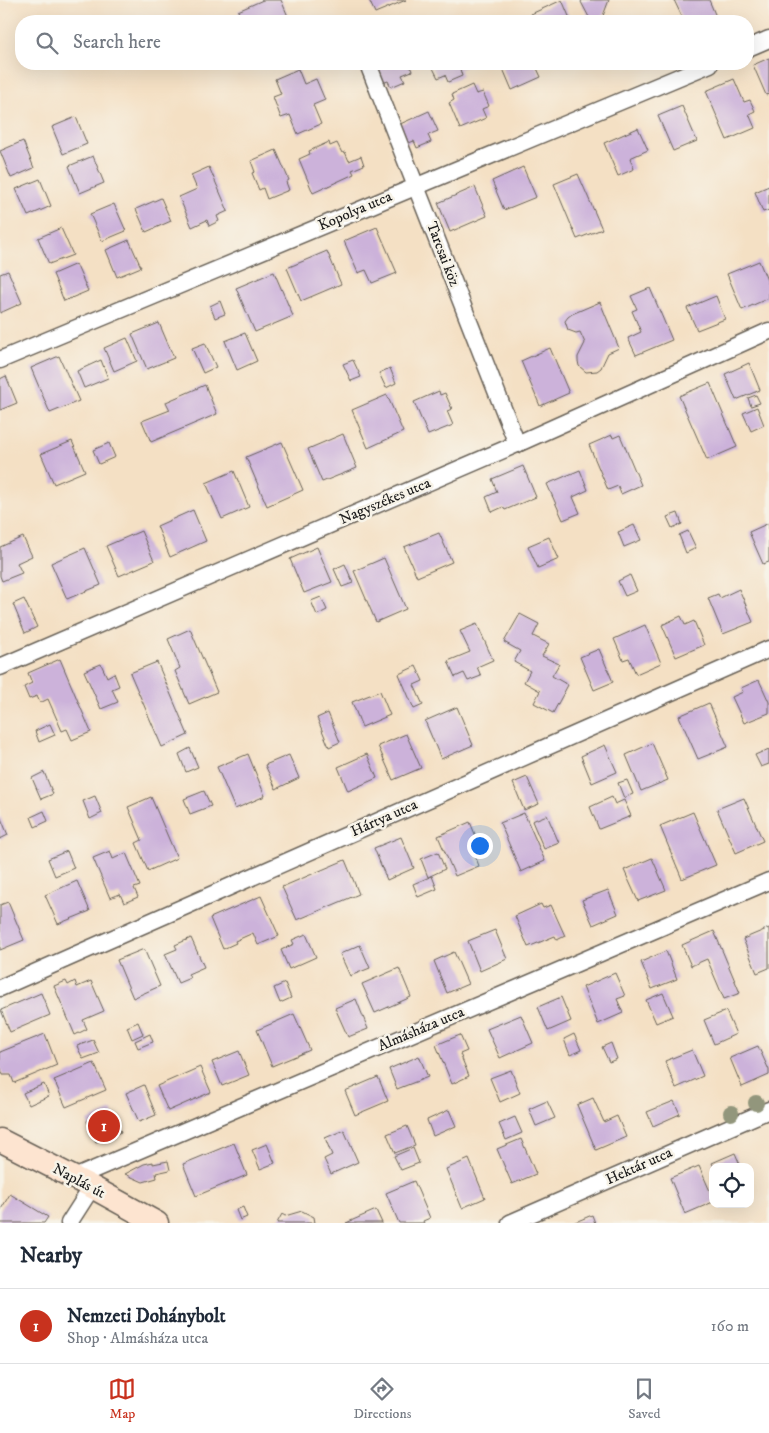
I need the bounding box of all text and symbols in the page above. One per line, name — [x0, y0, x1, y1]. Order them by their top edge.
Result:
search box — [15, 15, 754, 70]
icon: search — [33, 29, 61, 57]
text: Search here — [73, 31, 161, 54]
street label: Kopolya utca — [315, 187, 395, 235]
street label: Tarcsai köz — [422, 219, 464, 290]
street label: Nagyszékes utca — [337, 473, 434, 529]
street label: Hártya utca — [348, 795, 421, 841]
your location — [467, 833, 493, 859]
street label: Almásháza utca — [375, 1002, 468, 1056]
pin: 1 — [88, 1107, 120, 1145]
street label: Hektár utca — [603, 1143, 676, 1189]
street label: Naplás út — [49, 1159, 109, 1203]
map controls — [709, 1163, 754, 1208]
button: locate — [709, 1163, 754, 1208]
text: Nearby — [20, 1243, 82, 1269]
text: Nemzeti Dohánybolt — [67, 1305, 226, 1328]
text: 1 — [33, 1316, 39, 1336]
text: 160 m — [711, 1316, 749, 1336]
text: Shop · Almásháza utca — [67, 1328, 208, 1348]
tab: Map — [108, 1375, 136, 1423]
tab: Directions — [353, 1375, 411, 1423]
tab: Saved — [628, 1375, 661, 1423]

